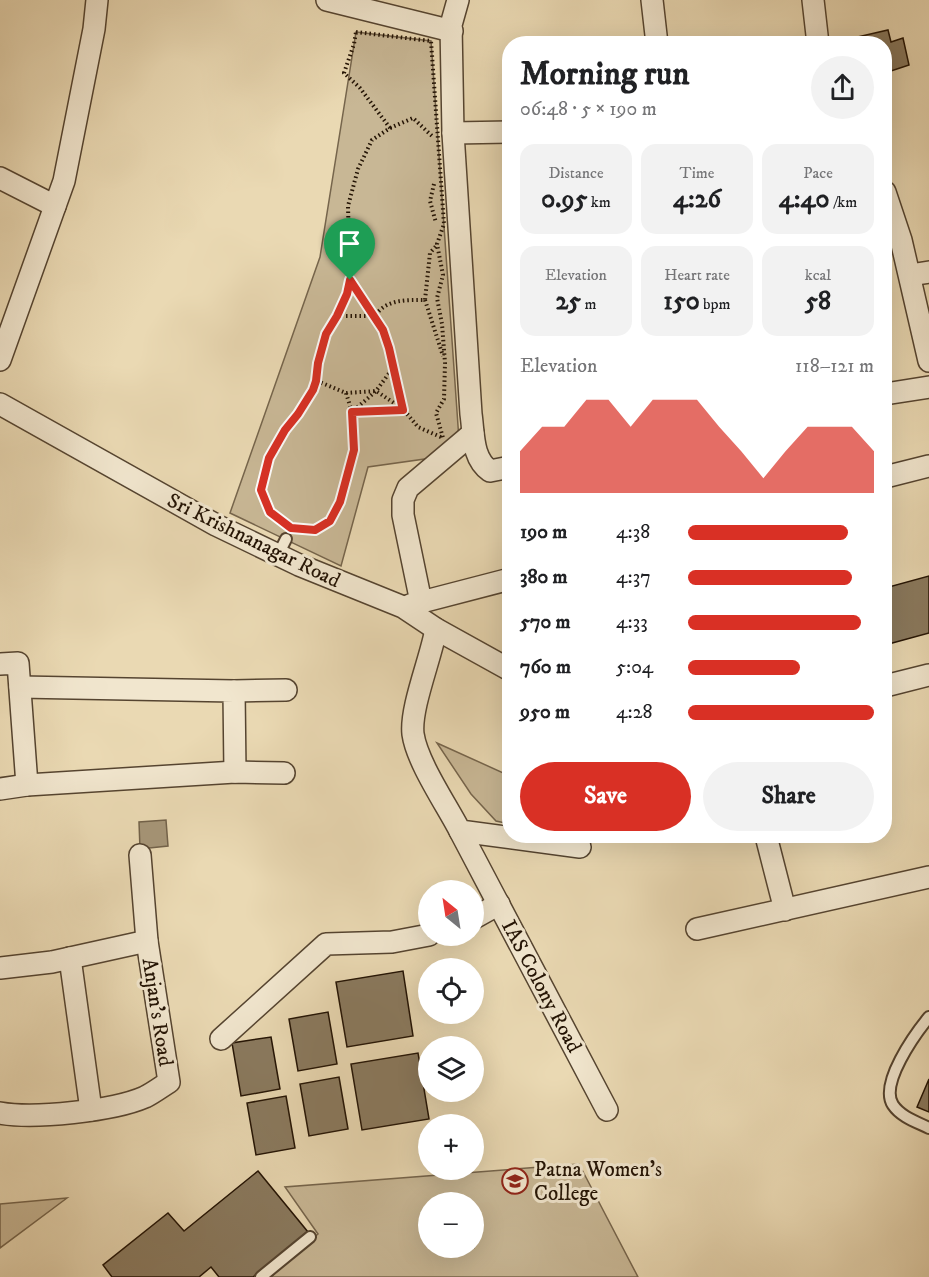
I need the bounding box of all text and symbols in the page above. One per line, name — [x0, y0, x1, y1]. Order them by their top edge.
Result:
text: Morning run — [520, 54, 689, 95]
button: share — [811, 56, 874, 119]
text: 06:48 · 5 × 190 m — [520, 97, 657, 122]
text: Distance — [548, 163, 604, 183]
text: Time — [680, 163, 714, 183]
text: Pace — [803, 163, 833, 183]
text: 0.95 — [541, 183, 587, 216]
text: 4:26 — [673, 183, 721, 216]
text: 4:40 — [779, 183, 829, 216]
text: km — [587, 192, 611, 212]
text: /km — [829, 192, 857, 212]
pin — [324, 218, 375, 280]
icon: arrive — [333, 227, 366, 260]
text: Elevation — [545, 265, 607, 285]
text: Heart rate — [664, 265, 730, 285]
text: kcal — [805, 265, 831, 285]
text: 25 — [556, 285, 581, 318]
text: 150 — [663, 285, 700, 318]
text: 58 — [805, 285, 831, 318]
text: m — [581, 294, 597, 314]
text: bpm — [700, 294, 731, 314]
text: Elevation — [520, 354, 597, 379]
text: 118–121 m — [795, 354, 874, 379]
street label: Sri Krishnanagar Road — [163, 488, 345, 594]
text: 190 m — [520, 520, 567, 545]
text: 4:38 — [616, 520, 650, 545]
text: 380 m — [520, 565, 568, 590]
text: 4:37 — [616, 565, 651, 590]
text: 570 m — [520, 610, 571, 635]
text: 4:33 — [616, 610, 648, 635]
text: 760 m — [520, 655, 571, 680]
text: 5:04 — [616, 655, 653, 680]
text: 950 m — [520, 700, 570, 725]
text: 4:28 — [616, 700, 653, 725]
button: Save — [520, 762, 691, 831]
button: Share — [703, 762, 874, 831]
north arrow — [418, 880, 484, 946]
map controls — [418, 880, 484, 1258]
street label: IAS Colony Road — [495, 916, 587, 1058]
street label: Anjan's Road — [136, 956, 178, 1069]
button: locate — [418, 958, 484, 1024]
button: layers — [418, 1036, 484, 1102]
button: + — [418, 1114, 484, 1180]
place label: Patna Women's College — [534, 1157, 662, 1207]
school or university icon: Patna Women's College — [500, 1166, 530, 1196]
button: − — [418, 1192, 484, 1258]

